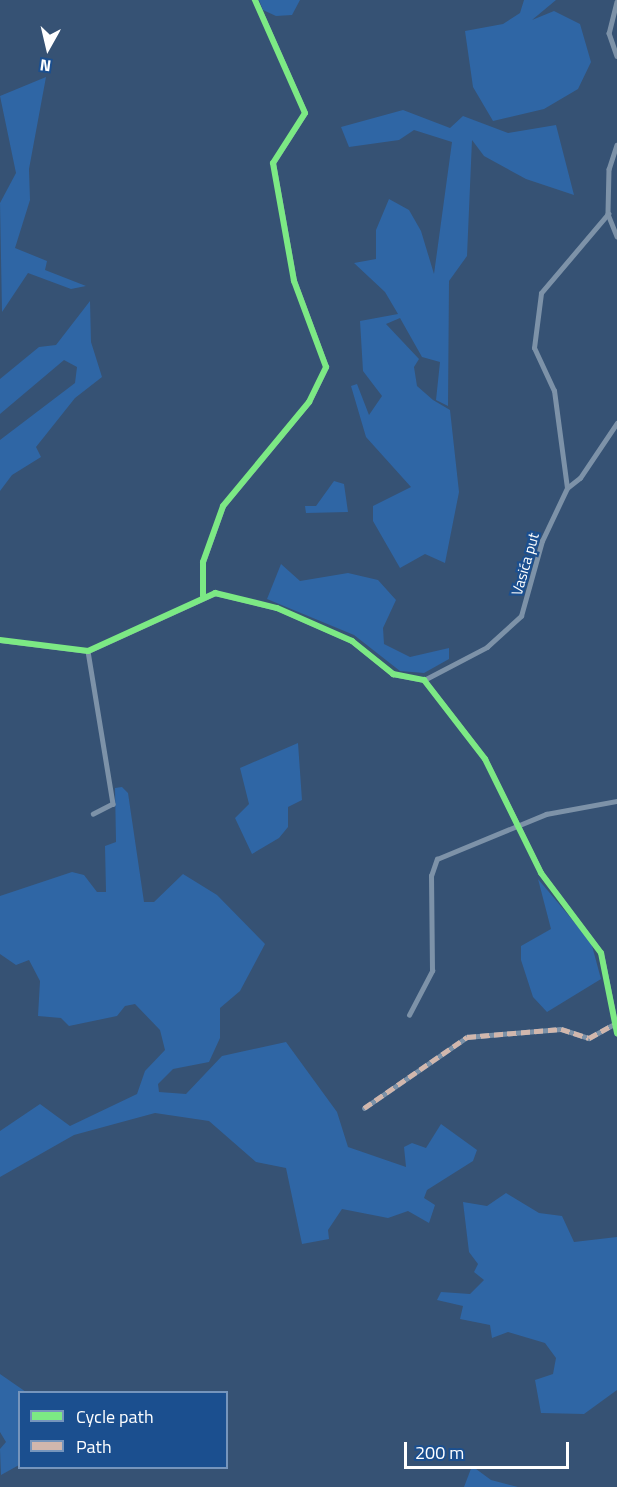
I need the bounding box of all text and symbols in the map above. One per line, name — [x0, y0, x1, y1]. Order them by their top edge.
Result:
north arrow — [18, 18, 78, 78]
text: N — [38, 53, 53, 78]
street label: Vasića put — [507, 530, 543, 598]
legend — [18, 1391, 228, 1469]
text: Cycle path — [76, 1403, 154, 1430]
scale bar — [407, 1430, 572, 1468]
text: Path — [76, 1433, 112, 1460]
text: 200 m — [415, 1439, 464, 1466]

